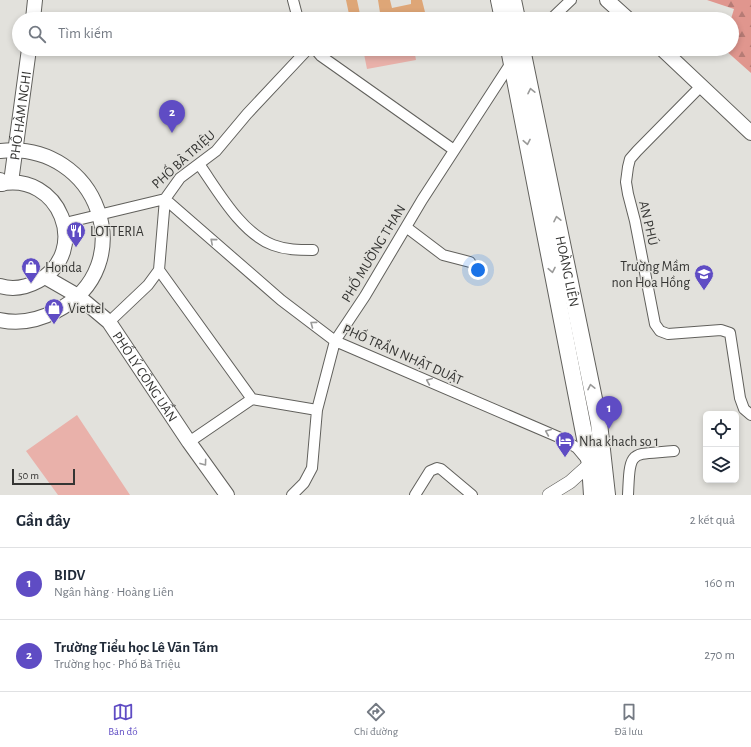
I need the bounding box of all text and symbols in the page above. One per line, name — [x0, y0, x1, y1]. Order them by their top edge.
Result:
search box — [12, 12, 739, 56]
icon: search — [26, 23, 48, 45]
text: Tìm kiếm — [58, 26, 113, 41]
street label: PHỐ HÀM NGHI — [6, 70, 34, 161]
one-way arrow — [527, 88, 536, 95]
pin: 2 — [159, 100, 185, 133]
street label: PHỐ BÀ TRIỆU — [147, 125, 218, 192]
one-way arrow — [522, 139, 531, 145]
street label: AN PHÚ — [636, 199, 663, 247]
street label: PHỐ MƯỜNG THAN — [336, 200, 408, 305]
one-way arrow — [553, 216, 562, 222]
restaurant icon: LOTTERIA — [65, 220, 87, 248]
place label: LOTTERIA — [90, 225, 144, 239]
street label: HOÀNG LIÊN — [553, 235, 581, 308]
one-way arrow — [210, 239, 217, 246]
shop icon: Honda — [20, 256, 42, 284]
place label: Trường Mầm non Hoa Hồng — [611, 259, 690, 290]
your location — [468, 260, 488, 280]
place label: Honda — [45, 261, 83, 275]
school or university icon: Trường Mầm non Hoa Hồng — [693, 263, 715, 291]
one-way arrow — [547, 267, 555, 273]
shop icon: Viettel — [43, 297, 65, 325]
place label: Viettel — [68, 302, 104, 316]
street label: PHỐ TRẦN NHẬT DUẬT — [340, 318, 466, 388]
one-way arrow — [310, 322, 317, 329]
street label: PHỐ LÝ CÔNG UẨN — [110, 329, 179, 425]
one-way arrow — [425, 378, 433, 386]
one-way arrow — [588, 384, 596, 390]
pin: 1 — [596, 396, 622, 429]
map controls — [703, 411, 739, 483]
button: locate — [703, 411, 739, 447]
one-way arrow — [545, 429, 552, 437]
hotel icon: Nha khach so 1 — [554, 430, 576, 458]
place label: Nha khach so 1 — [579, 435, 659, 449]
button: layers — [703, 447, 739, 483]
one-way arrow — [199, 459, 206, 466]
scale bar — [12, 467, 75, 486]
text: 50 m — [18, 470, 39, 481]
text: Gần đây — [16, 512, 70, 529]
text: 2 kết quả — [690, 514, 735, 527]
text: BIDV — [54, 568, 85, 583]
text: 1 — [27, 577, 31, 590]
text: 160 m — [705, 577, 735, 590]
text: Ngân hàng · Hoàng Liên — [54, 586, 174, 599]
text: Trường Tiểu học Lê Văn Tám — [54, 640, 218, 655]
text: 2 — [26, 649, 32, 662]
text: 270 m — [704, 649, 735, 662]
text: Trường học · Phố Bà Triệu — [54, 658, 180, 671]
tab: Bản đồ — [108, 701, 138, 738]
tab: Chỉ đường — [354, 701, 398, 738]
tab: Đã lưu — [614, 701, 643, 738]

